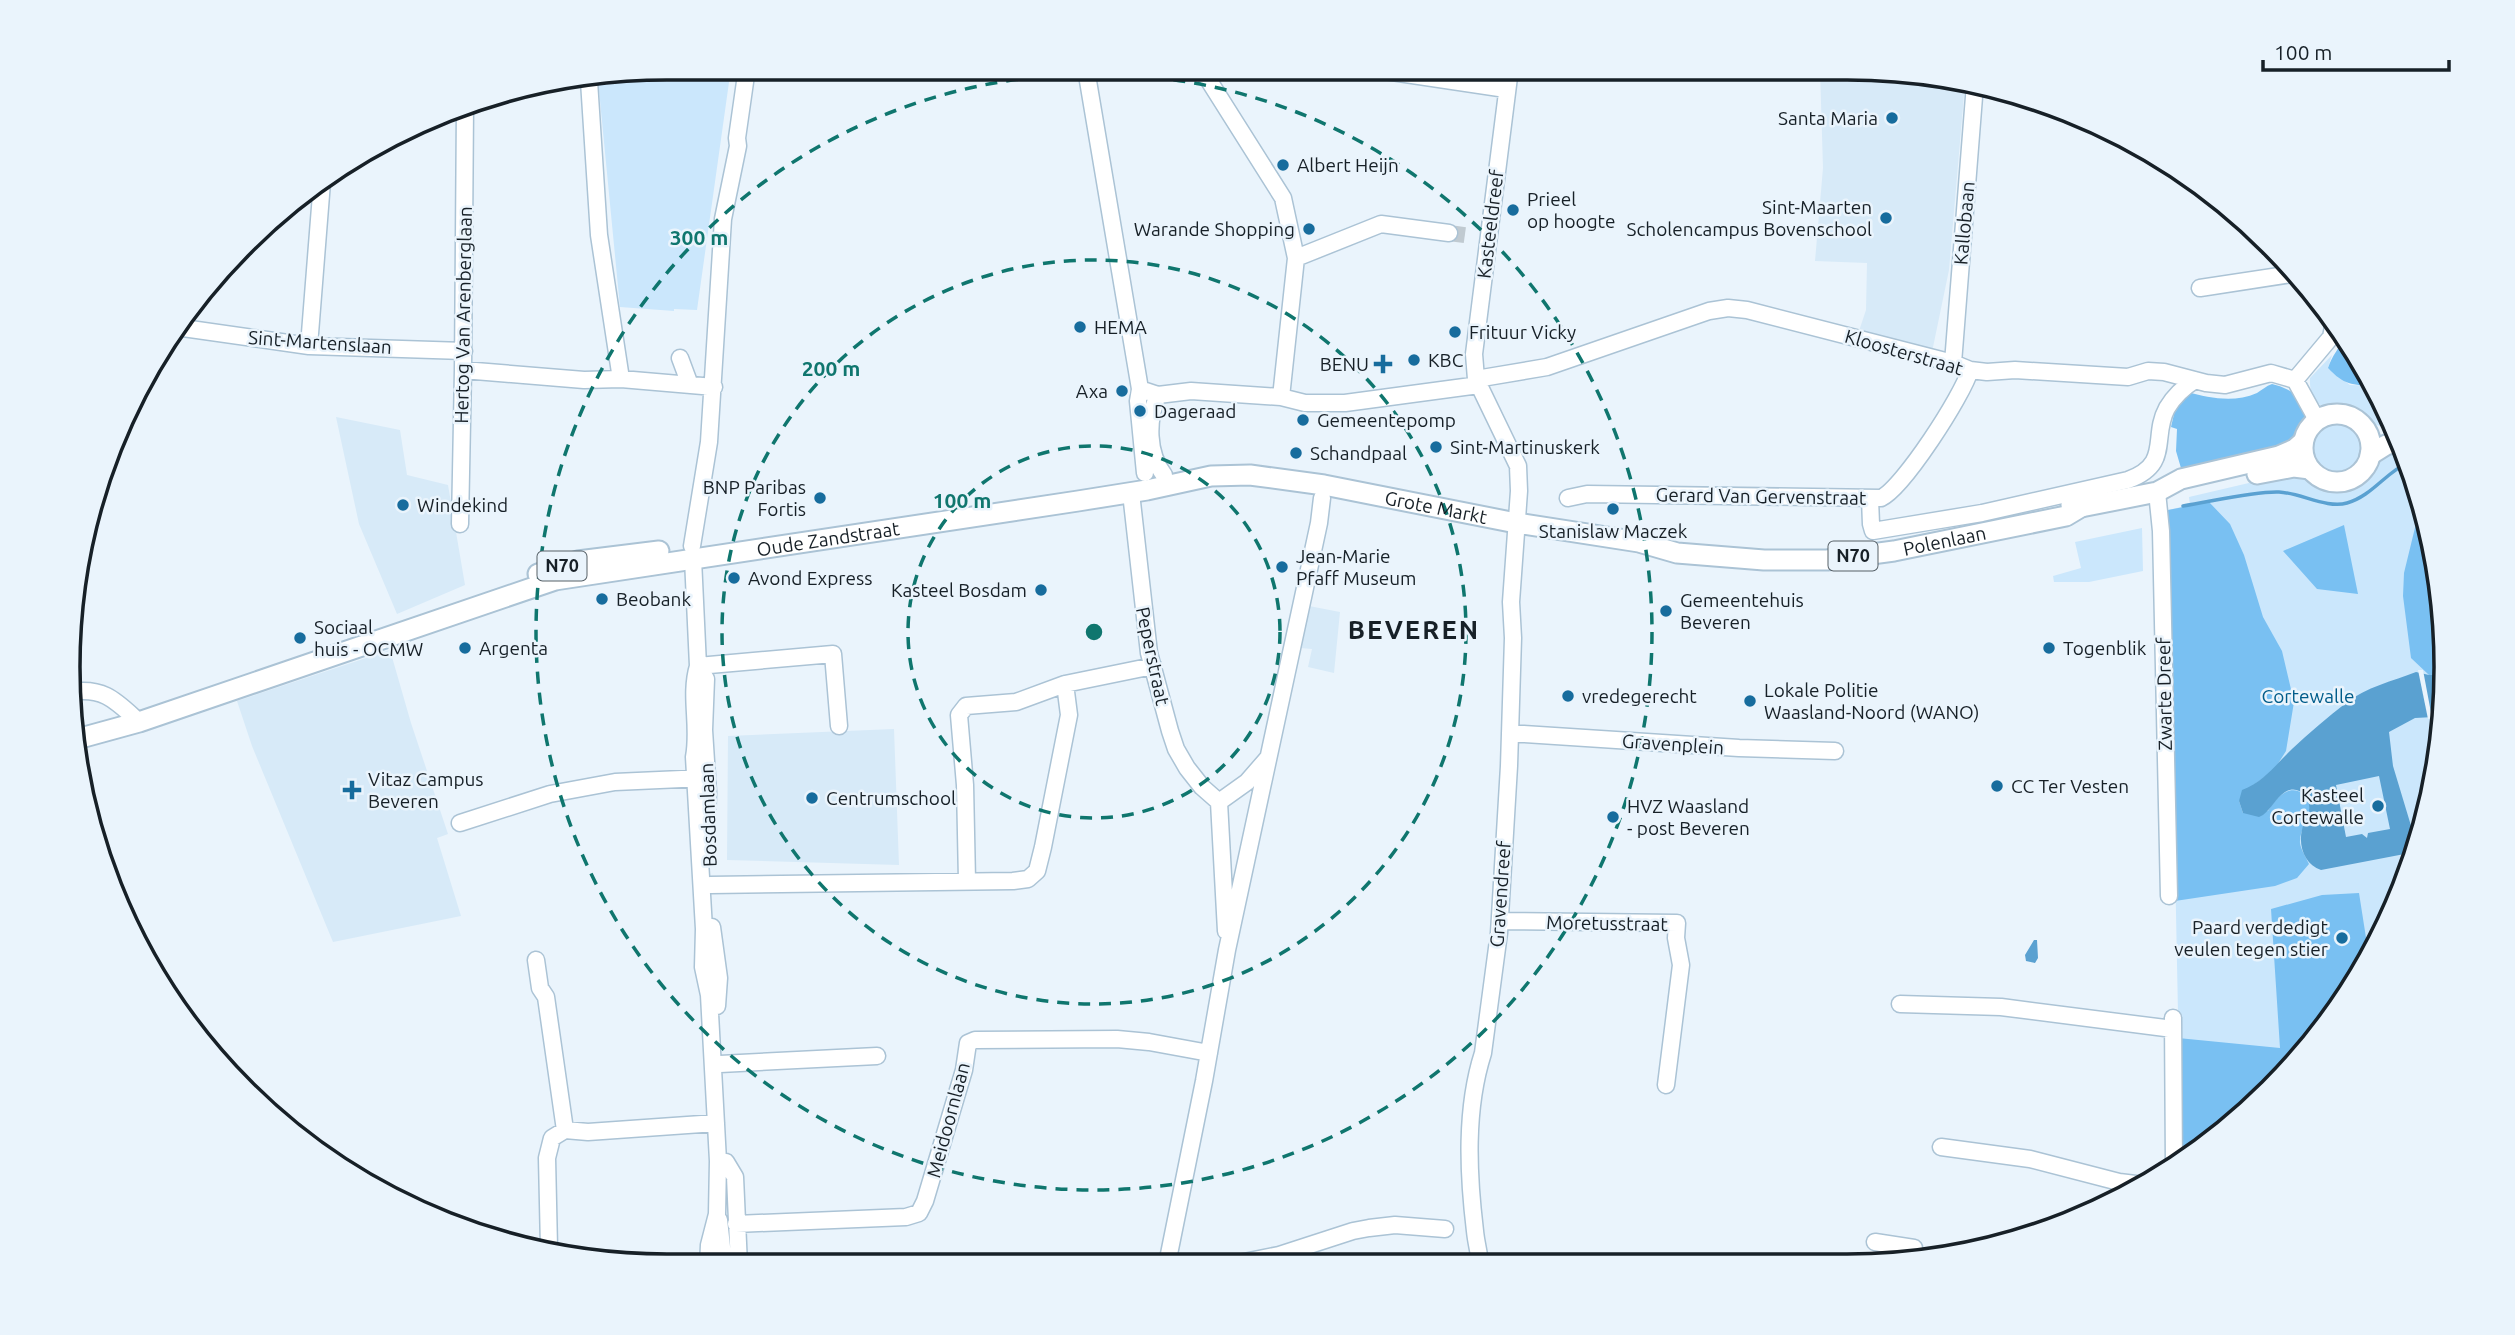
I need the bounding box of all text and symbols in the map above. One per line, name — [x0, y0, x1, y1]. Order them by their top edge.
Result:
scale bar — [2263, 28, 2448, 72]
text: 100 m — [2274, 40, 2332, 64]
place label: Santa Maria — [1778, 107, 1878, 129]
marker: Santa Maria — [1884, 110, 1900, 126]
place label: Albert Heijn — [1297, 154, 1399, 176]
marker: Albert Heijn — [1275, 157, 1291, 173]
street label: Kasteeldreef — [1472, 168, 1508, 280]
street label: Kallobaan — [1949, 180, 1979, 266]
place label: Prieel op hoogte — [1527, 188, 1616, 232]
place label: Sint-Maarten Scholencampus Bovenschool — [1627, 196, 1872, 240]
marker: Prieel op hoogte — [1505, 202, 1521, 218]
street label: Hertog Van Arenberglaan — [450, 206, 476, 424]
marker: Sint-Maarten Scholencampus Bovenschool — [1878, 210, 1894, 226]
place label: Warande Shopping — [1134, 218, 1295, 240]
marker: Warande Shopping — [1301, 221, 1317, 237]
text: 300 m — [670, 225, 728, 249]
place label: HEMA — [1094, 316, 1147, 338]
marker: HEMA — [1072, 319, 1088, 335]
place label: Frituur Vicky — [1469, 321, 1576, 343]
marker: Frituur Vicky — [1447, 324, 1463, 340]
street label: Kloosterstraat — [1842, 325, 1966, 380]
street label: Sint-Martenslaan — [248, 326, 392, 358]
place label: KBC — [1428, 349, 1464, 371]
marker: KBC — [1406, 352, 1422, 368]
place label: BENU — [1320, 353, 1369, 375]
text: 200 m — [802, 356, 860, 380]
marker: BENU — [1375, 356, 1391, 372]
place label: Axa — [1076, 380, 1108, 402]
marker: Axa — [1114, 383, 1130, 399]
place label: Dageraad — [1154, 400, 1236, 422]
marker: Dageraad — [1132, 403, 1148, 419]
place label: Gemeentepomp — [1317, 409, 1456, 431]
marker: Gemeentepomp — [1295, 412, 1311, 428]
place label: Sint-Martinuskerk — [1450, 436, 1600, 458]
marker: Sint-Martinuskerk — [1428, 439, 1444, 455]
place label: Schandpaal — [1310, 442, 1407, 464]
marker: Schandpaal — [1288, 445, 1304, 461]
place label: BNP Paribas Fortis — [703, 476, 806, 520]
street label: Gerard Van Gervenstraat — [1656, 483, 1867, 509]
street label: Grote Markt — [1383, 486, 1490, 528]
text: 100 m — [933, 488, 991, 512]
marker: BNP Paribas Fortis — [812, 490, 828, 506]
place label: Windekind — [417, 494, 508, 516]
marker: Windekind — [395, 497, 411, 513]
marker: Stanislaw Maczek — [1605, 501, 1621, 517]
street label: Oude Zandstraat — [755, 517, 901, 560]
place label: Stanislaw Maczek — [1539, 520, 1688, 542]
street label: Polenlaan — [1901, 522, 1988, 560]
road number: N70 — [1828, 542, 1878, 570]
place label: Jean-Marie Pfaff Museum — [1296, 545, 1417, 589]
road number: N70 — [538, 552, 586, 580]
marker: Jean-Marie Pfaff Museum — [1274, 559, 1290, 575]
place label: Avond Express — [748, 567, 873, 589]
marker: Avond Express — [726, 570, 742, 586]
place label: Kasteel Bosdam — [891, 579, 1027, 601]
marker: Kasteel Bosdam — [1033, 582, 1049, 598]
place label: Beobank — [616, 588, 691, 610]
place label: Gemeentehuis Beveren — [1680, 589, 1804, 633]
marker: Beobank — [594, 591, 610, 607]
marker: Gemeentehuis Beveren — [1658, 603, 1674, 619]
street label: Peperstraat — [1132, 605, 1174, 708]
district label: BEVEREN — [1348, 615, 1480, 644]
place label: Sociaal huis - OCMW — [314, 616, 423, 660]
centre of rings — [1082, 620, 1106, 644]
marker: Sociaal huis - OCMW — [292, 630, 308, 646]
street label: Zwarte Dreef — [2152, 636, 2176, 751]
place label: Argenta — [479, 637, 548, 659]
place label: Togenblik — [2063, 637, 2147, 659]
marker: Argenta — [457, 640, 473, 656]
marker: Togenblik — [2041, 640, 2057, 656]
place label: Lokale Politie Waasland-Noord (WANO) — [1764, 679, 1979, 723]
place label: vredegerecht — [1582, 685, 1697, 707]
park label: Cortewalle — [2262, 685, 2354, 707]
marker: vredegerecht — [1560, 688, 1576, 704]
marker: Lokale Politie Waasland-Noord (WANO) — [1742, 693, 1758, 709]
street label: Gravenplein — [1621, 729, 1725, 759]
street label: Bosdamlaan — [695, 763, 721, 867]
place label: Vitaz Campus Beveren — [368, 768, 484, 812]
place label: CC Ter Vesten — [2011, 775, 2129, 797]
marker: CC Ter Vesten — [1989, 778, 2005, 794]
marker: Vitaz Campus Beveren — [342, 780, 362, 800]
place label: Kasteel Cortewalle — [2271, 784, 2364, 828]
place label: Centrumschool — [826, 787, 956, 809]
marker: Centrumschool — [804, 790, 820, 806]
place label: HVZ Waasland - post Beveren — [1627, 795, 1750, 839]
marker: Kasteel Cortewalle — [2370, 798, 2386, 814]
marker: HVZ Waasland - post Beveren — [1605, 809, 1621, 825]
street label: Gravendreef — [1485, 839, 1515, 948]
street label: Moretusstraat — [1546, 911, 1669, 935]
place label: Paard verdedigt veulen tegen stier — [2174, 916, 2329, 960]
marker: Paard verdedigt veulen tegen stier — [2334, 930, 2350, 946]
street label: Meidoornlaan — [922, 1060, 974, 1180]

